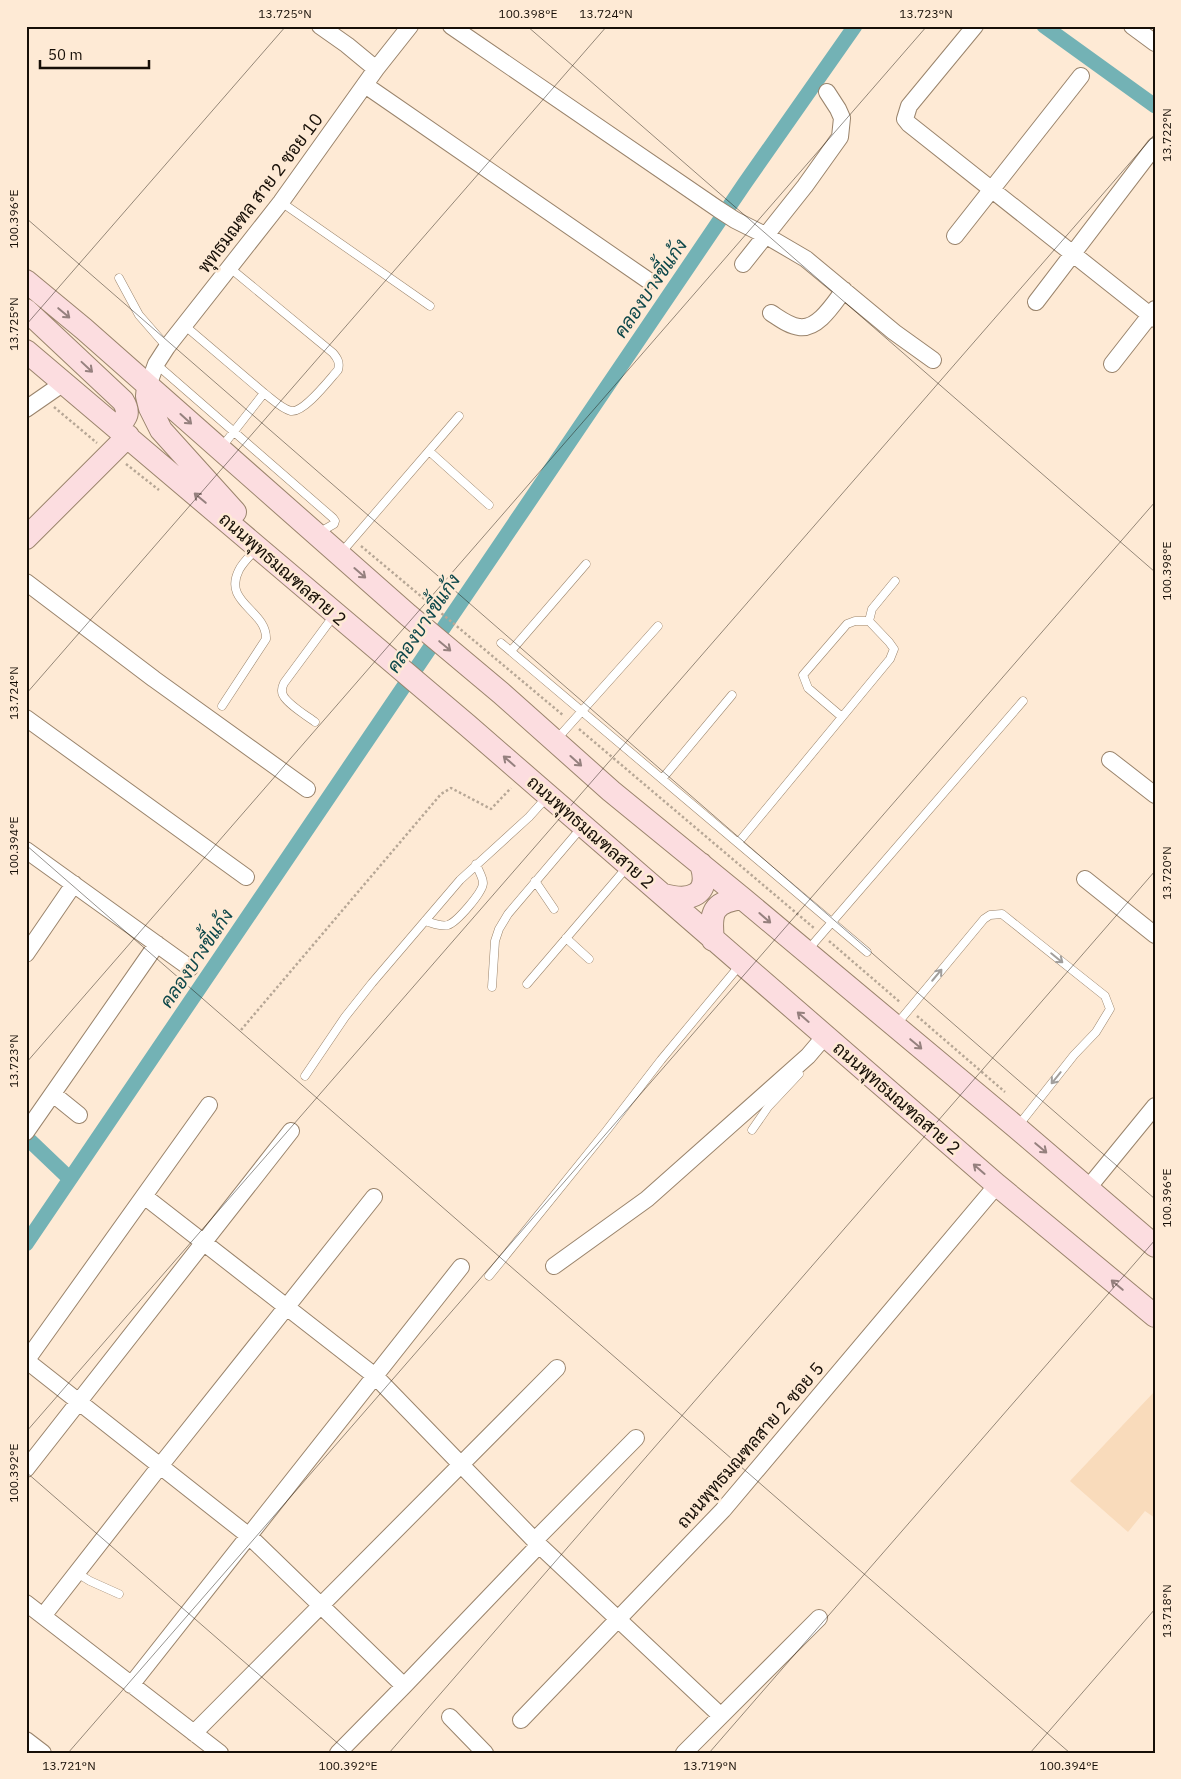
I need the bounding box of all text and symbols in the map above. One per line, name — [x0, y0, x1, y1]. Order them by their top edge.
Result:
text: 13.725°N — [258, 6, 312, 21]
text: 100.398°E — [498, 6, 558, 21]
text: 13.724°N — [579, 6, 633, 21]
text: 13.723°N — [899, 6, 953, 21]
scale bar — [40, 38, 149, 70]
text: 50 m — [48, 45, 83, 64]
street label: พุทธมณฑล สาย 2 ซอย 10 — [192, 108, 329, 278]
text: 13.722°N — [1159, 108, 1174, 162]
text: 100.396°E — [6, 189, 21, 249]
water label: คลองบางขี้แก้ง — [603, 230, 692, 342]
text: 13.725°N — [6, 297, 21, 351]
one-way arrow — [57, 307, 70, 318]
one-way arrow — [81, 361, 94, 373]
one-way arrow — [180, 414, 193, 425]
one-way arrow — [194, 492, 207, 504]
street label: ถนนพุทธมณฑลสาย 2 — [214, 507, 352, 631]
text: 100.398°E — [1159, 541, 1174, 601]
water label: คลองบางขี้แก้ง — [376, 565, 465, 677]
one-way arrow — [354, 568, 367, 579]
one-way arrow — [438, 640, 451, 651]
text: 13.724°N — [6, 666, 21, 720]
one-way arrow — [570, 755, 583, 766]
one-way arrow — [503, 756, 516, 767]
street label: ถนนพุทธมณฑลสาย 2 — [522, 770, 660, 894]
text: 100.394°E — [6, 816, 21, 876]
text: 13.720°N — [1159, 846, 1174, 900]
water label: คลองบางขี้แก้ง — [149, 900, 238, 1012]
one-way arrow — [758, 912, 771, 923]
one-way arrow — [1050, 952, 1063, 963]
one-way arrow — [931, 969, 943, 982]
one-way arrow — [797, 1012, 810, 1023]
text: 13.723°N — [6, 1034, 21, 1088]
street label: ถนนพุทธมณฑลสาย 2 — [828, 1036, 966, 1160]
one-way arrow — [910, 1039, 923, 1050]
one-way arrow — [1051, 1071, 1062, 1084]
one-way arrow — [1035, 1143, 1048, 1154]
one-way arrow — [973, 1163, 986, 1175]
text: 100.396°E — [1159, 1168, 1174, 1228]
one-way arrow — [1111, 1279, 1124, 1290]
street label: ถนนพุทธมณฑลสาย 2 ซอย 5 — [671, 1357, 829, 1534]
text: 100.392°E — [6, 1443, 21, 1503]
text: 13.718°N — [1159, 1584, 1174, 1638]
text: 13.721°N — [42, 1758, 96, 1773]
text: 100.392°E — [318, 1758, 378, 1773]
text: 13.719°N — [683, 1758, 737, 1773]
text: 100.394°E — [1039, 1758, 1099, 1773]

